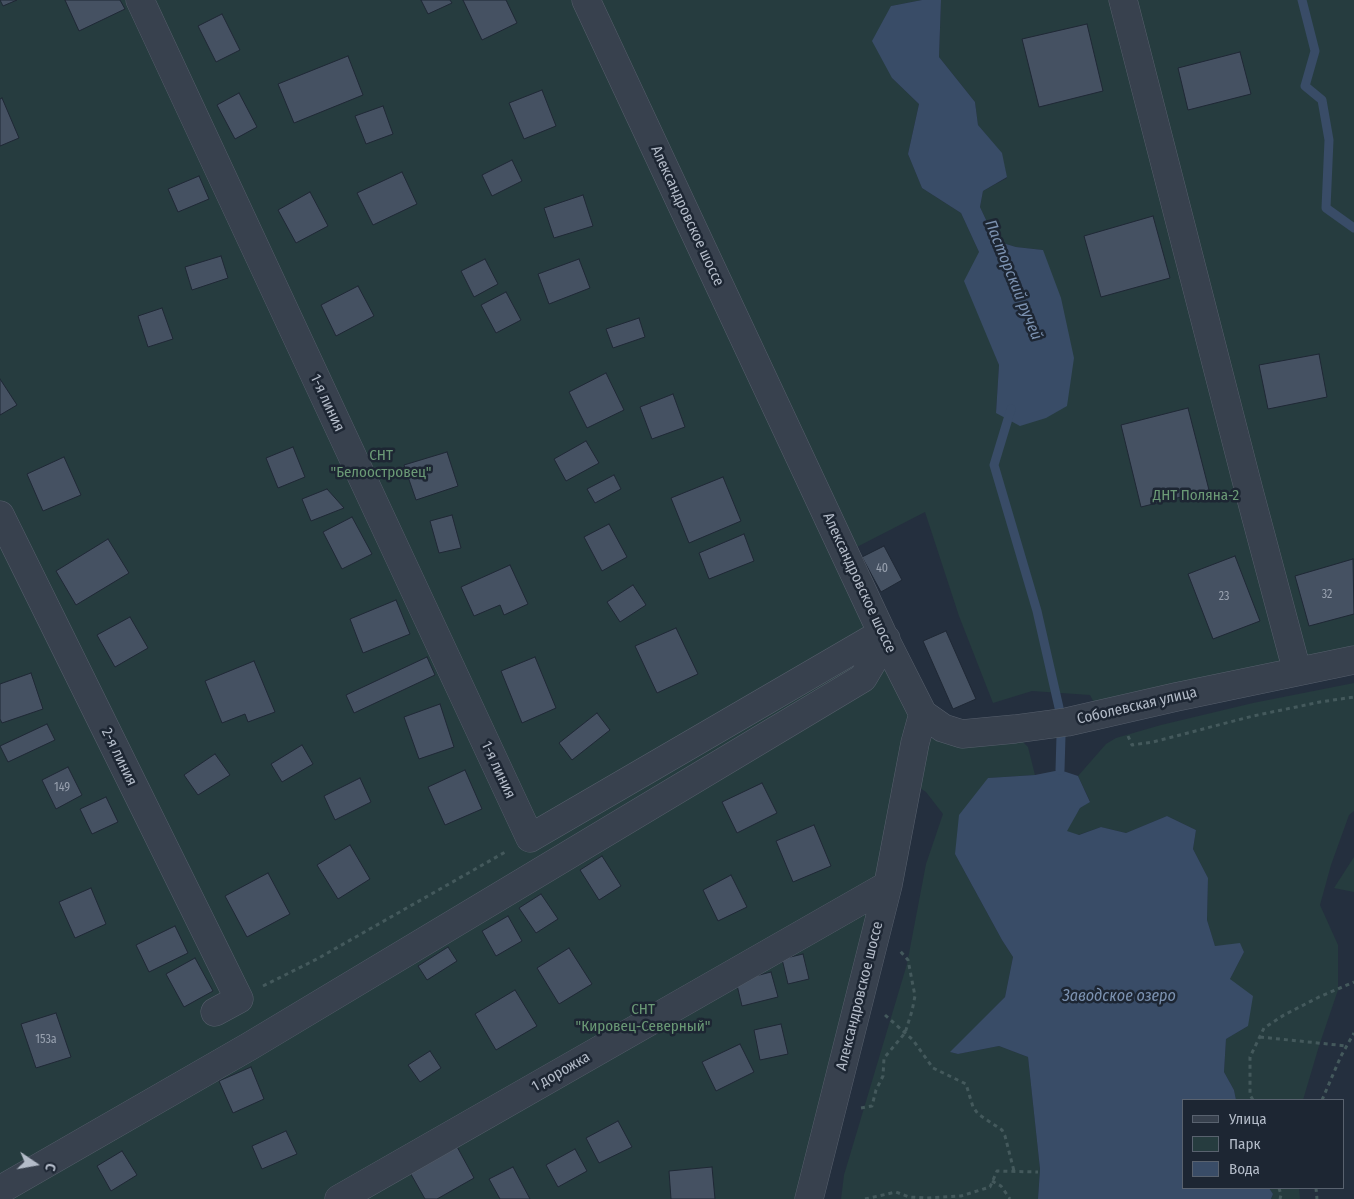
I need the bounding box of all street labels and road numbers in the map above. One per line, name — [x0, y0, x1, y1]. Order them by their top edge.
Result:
street label: Александровское шоссе — [647, 143, 727, 289]
street label: 1-я линия — [306, 371, 348, 435]
street label: Александровское шоссе — [819, 510, 899, 656]
street label: Соболевская улица — [1075, 683, 1199, 729]
street label: 2-я линия — [97, 725, 141, 789]
street label: 1-я линия — [477, 738, 519, 802]
street label: Александровское шоссе — [833, 920, 887, 1072]
street label: 1 дорожка — [529, 1048, 593, 1096]

